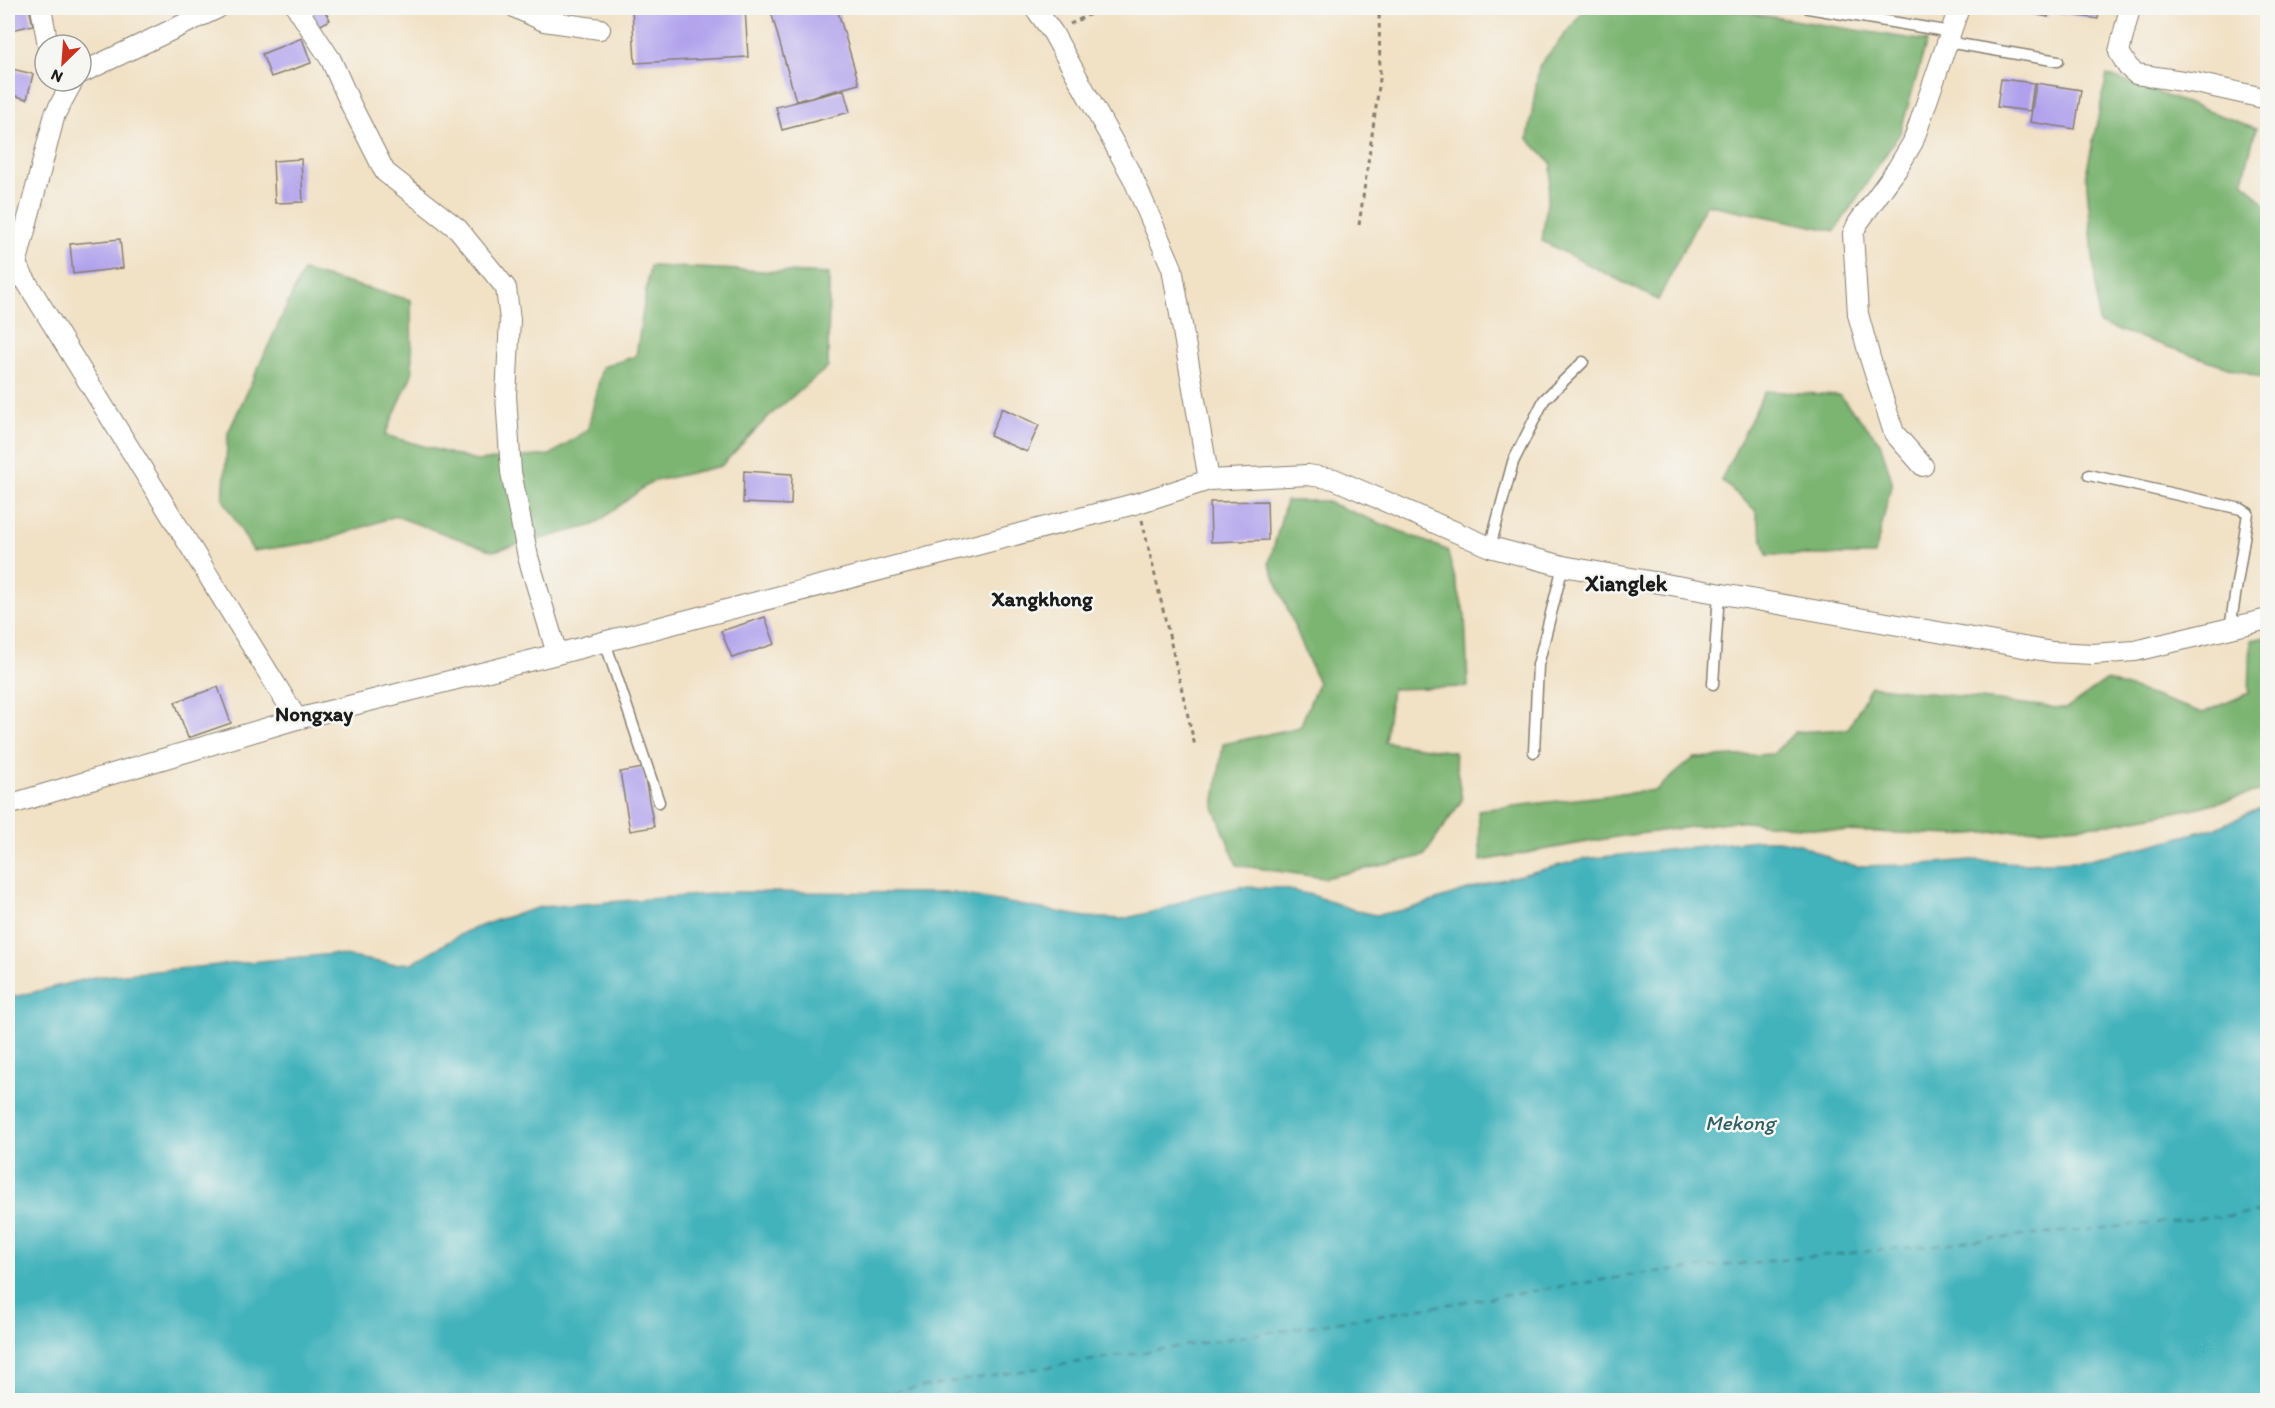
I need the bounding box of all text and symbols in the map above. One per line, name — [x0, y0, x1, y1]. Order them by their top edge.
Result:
north arrow — [33, 33, 93, 93]
text: N — [48, 65, 66, 87]
district label: Xianglek — [1585, 570, 1668, 597]
district label: Xangkhong — [991, 586, 1094, 612]
district label: Nongxay — [275, 701, 353, 727]
water label: Mekong — [1705, 1110, 1777, 1135]

